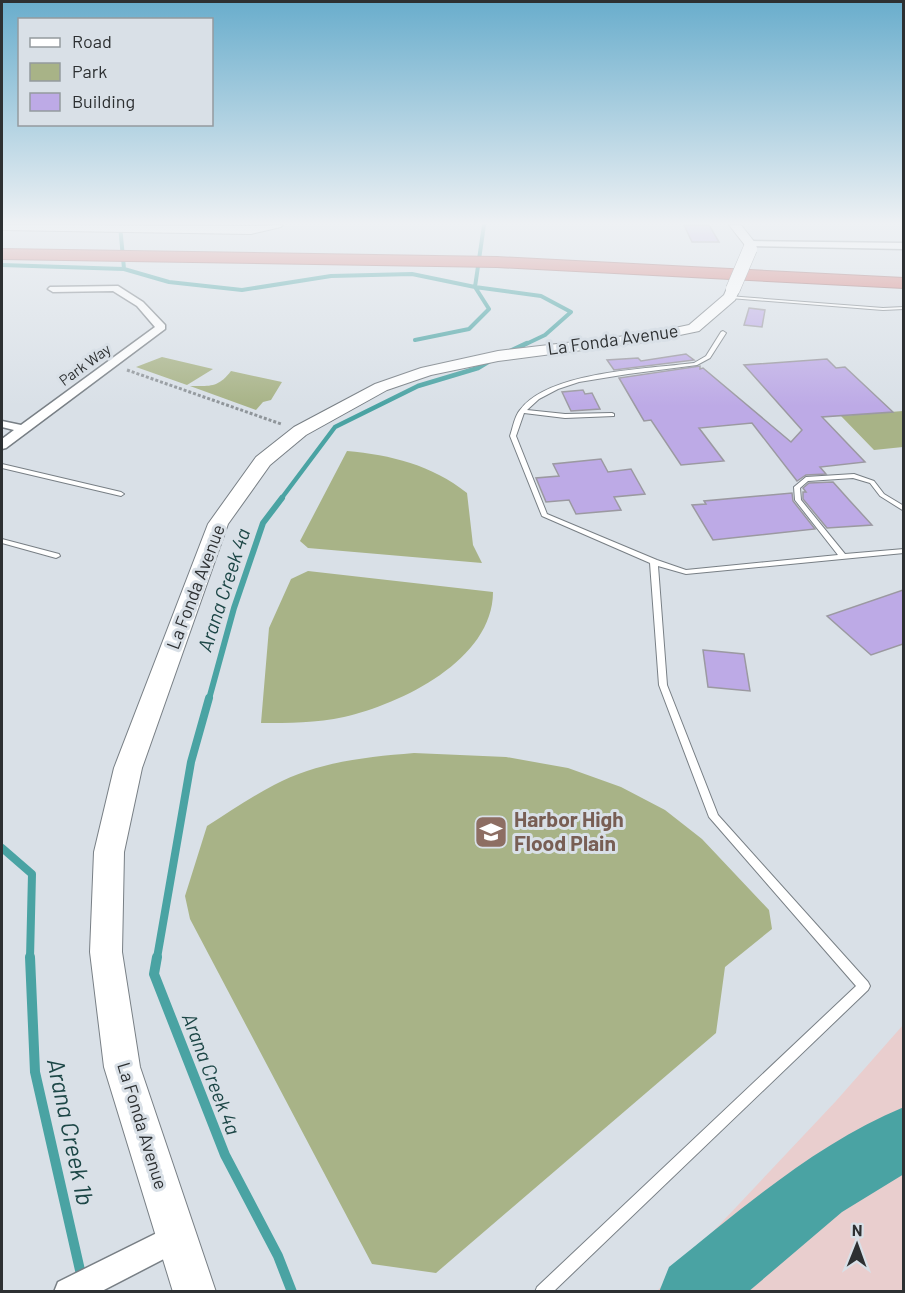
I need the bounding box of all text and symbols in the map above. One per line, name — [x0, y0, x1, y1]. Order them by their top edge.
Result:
legend — [18, 18, 213, 126]
text: Road — [72, 30, 112, 52]
text: Park — [72, 60, 107, 82]
text: Building — [72, 90, 135, 112]
street label: La Fonda Avenue — [546, 319, 680, 359]
street label: Park Way — [55, 339, 114, 389]
street label: La Fonda Avenue — [161, 521, 229, 652]
water label: Arana Creek 4a — [192, 525, 254, 654]
place label: Harbor High Flood Plain — [514, 806, 624, 855]
school or university icon: Harbor High Flood Plain — [473, 814, 509, 850]
water label: Arana Creek 4a — [178, 1009, 246, 1138]
water label: Arana Creek 1b — [42, 1056, 101, 1208]
street label: La Fonda Avenue — [113, 1059, 173, 1192]
north arrow — [827, 1215, 887, 1275]
text: N — [852, 1220, 863, 1239]

